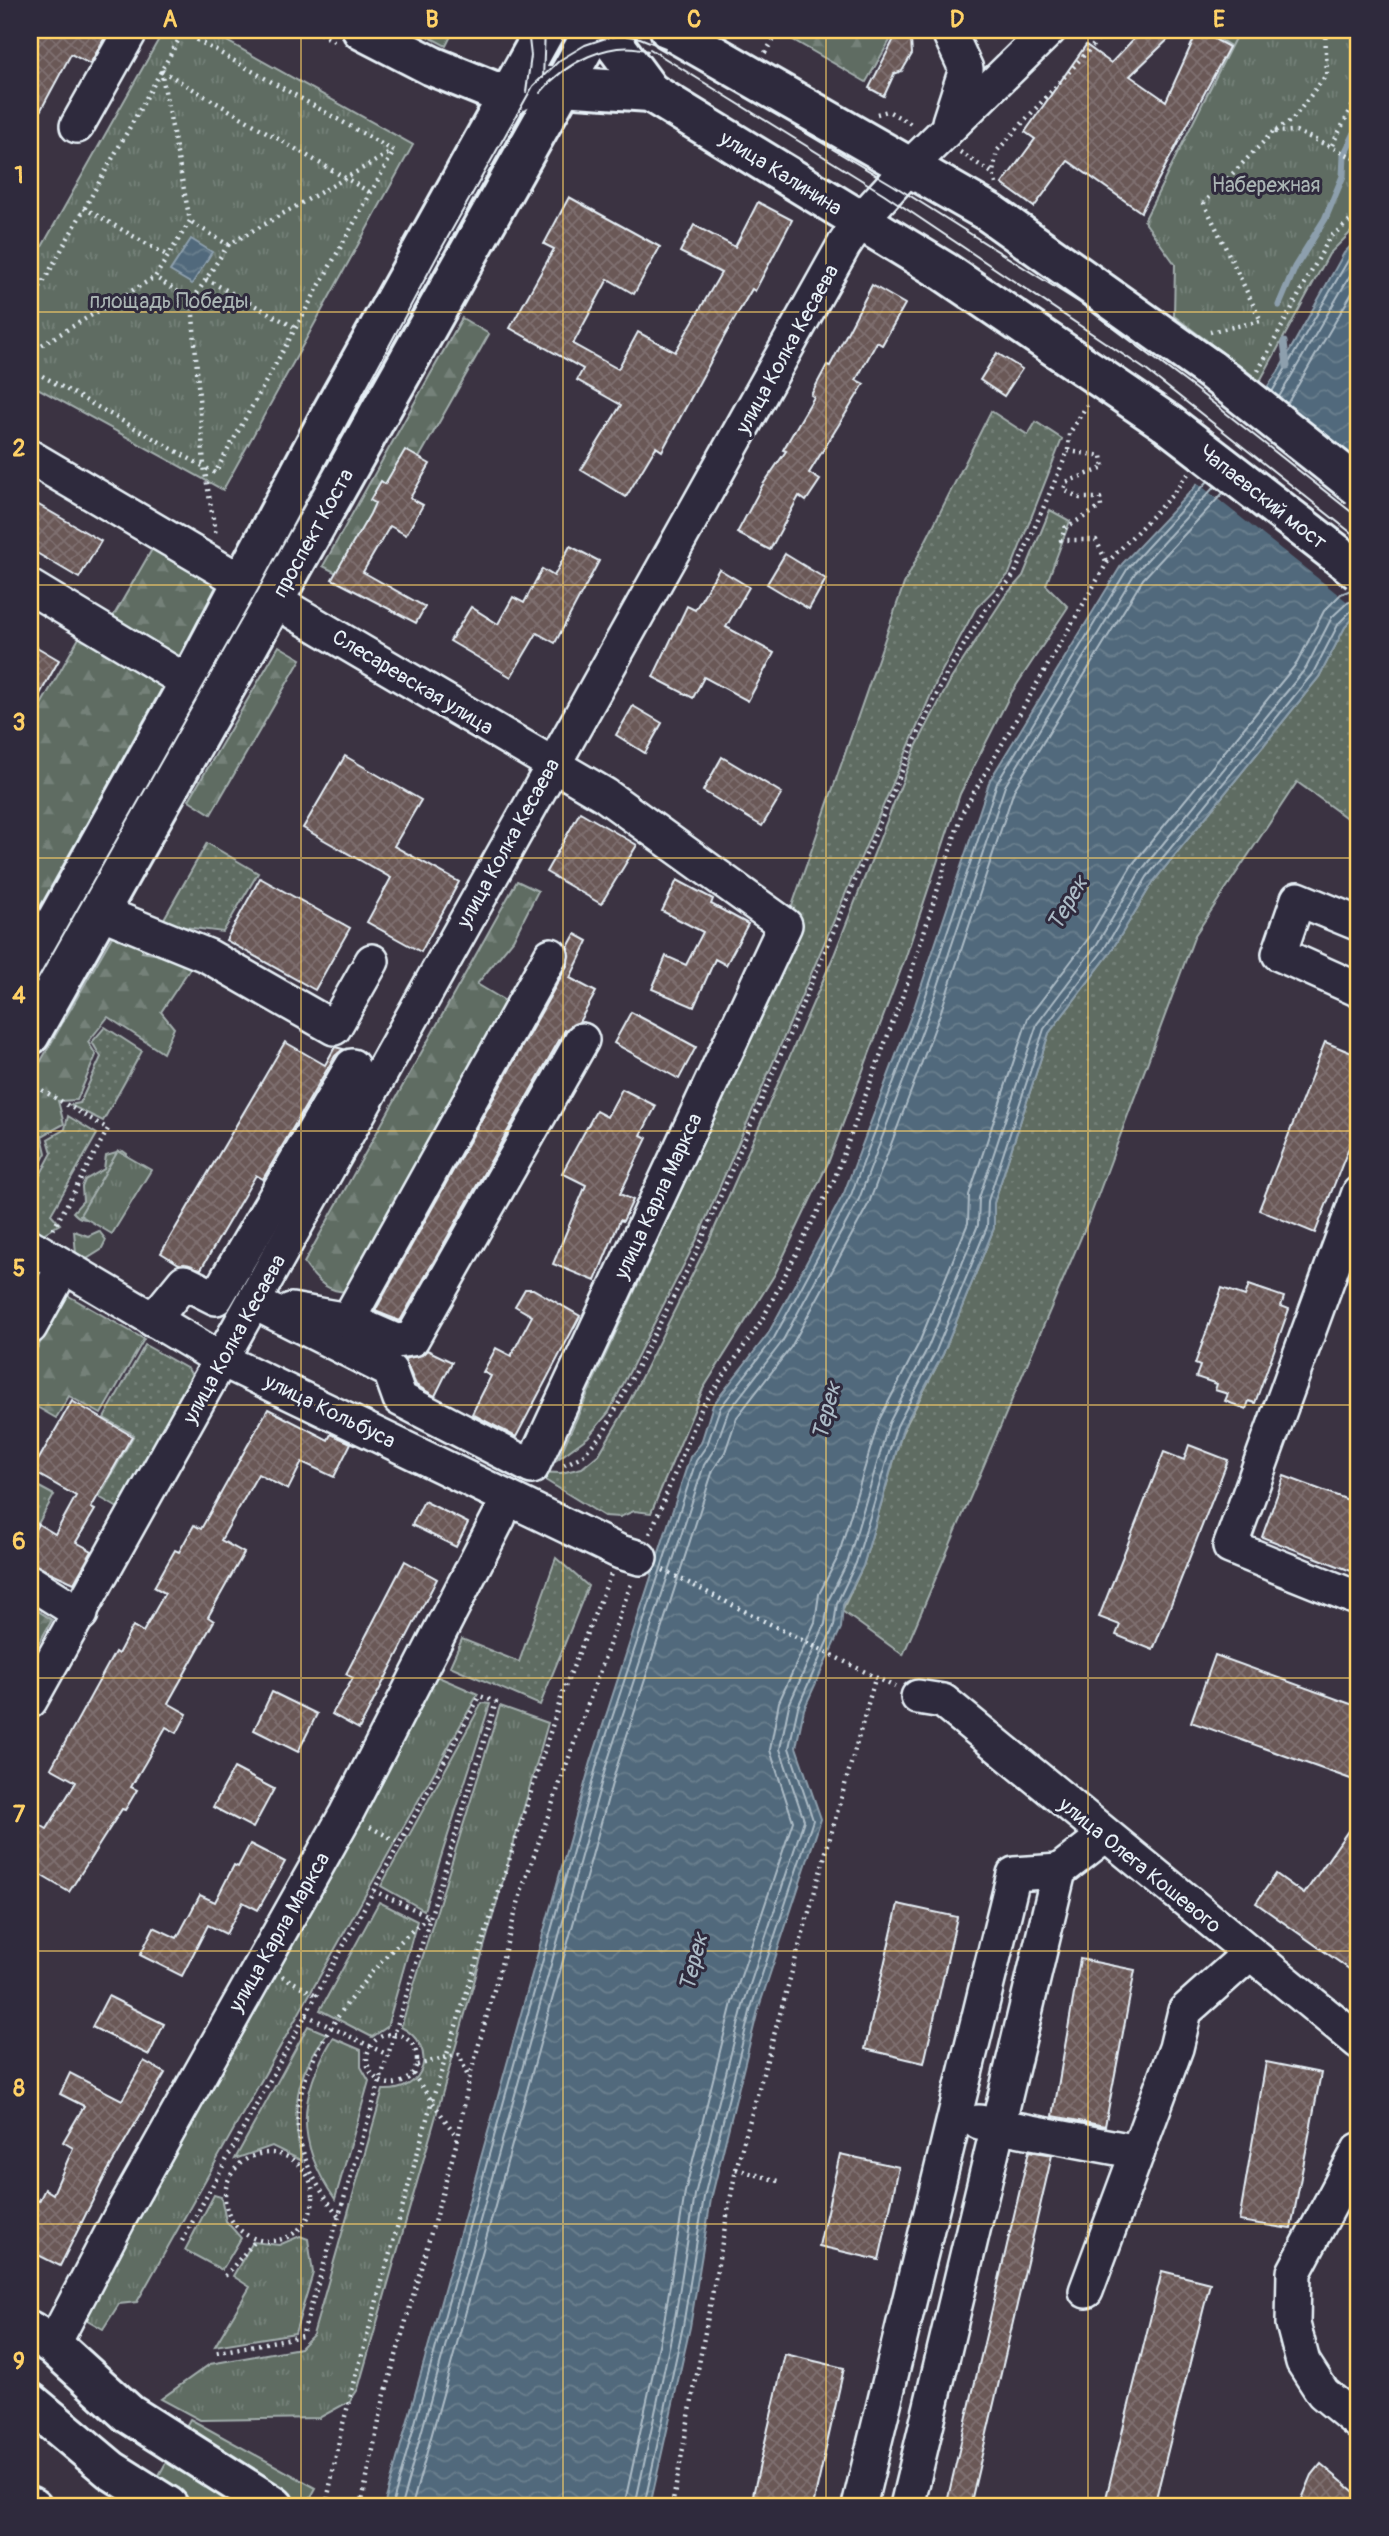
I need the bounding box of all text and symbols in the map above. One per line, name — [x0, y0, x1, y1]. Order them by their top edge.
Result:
text: A — [163, 5, 178, 34]
text: B — [425, 5, 439, 34]
text: C — [687, 5, 701, 34]
text: D — [950, 5, 964, 34]
text: E — [1213, 5, 1225, 34]
street label: улица Калинина — [714, 125, 847, 222]
text: 1 — [15, 161, 24, 190]
park label: Набережная — [1212, 172, 1320, 199]
street label: улица Колка Кесаева — [729, 260, 845, 440]
park label: площадь Победы — [90, 288, 248, 315]
text: 2 — [13, 434, 26, 463]
street label: Чапаевский мост — [1193, 439, 1332, 556]
street label: проспект Коста — [267, 464, 360, 602]
street label: Слесаревская улица — [327, 624, 498, 741]
text: 3 — [13, 708, 25, 737]
street label: улица Колка Кесаева — [450, 754, 566, 934]
water label: Терек — [1040, 869, 1096, 936]
text: 4 — [12, 981, 26, 1010]
street label: улица Карла Маркса — [608, 1109, 709, 1284]
street label: улица Колка Кесаева — [176, 1250, 292, 1430]
text: 5 — [13, 1254, 25, 1283]
street label: улица Кольбуса — [259, 1368, 400, 1455]
water label: Терек — [805, 1377, 848, 1443]
text: 6 — [12, 1527, 26, 1556]
street label: улица Олега Кошевого — [1052, 1791, 1227, 1939]
text: 7 — [13, 1800, 26, 1829]
street label: улица Карла Маркса — [222, 1848, 336, 2018]
water label: Терек — [672, 1928, 715, 1994]
text: 8 — [13, 2074, 25, 2103]
text: 9 — [13, 2347, 25, 2376]

